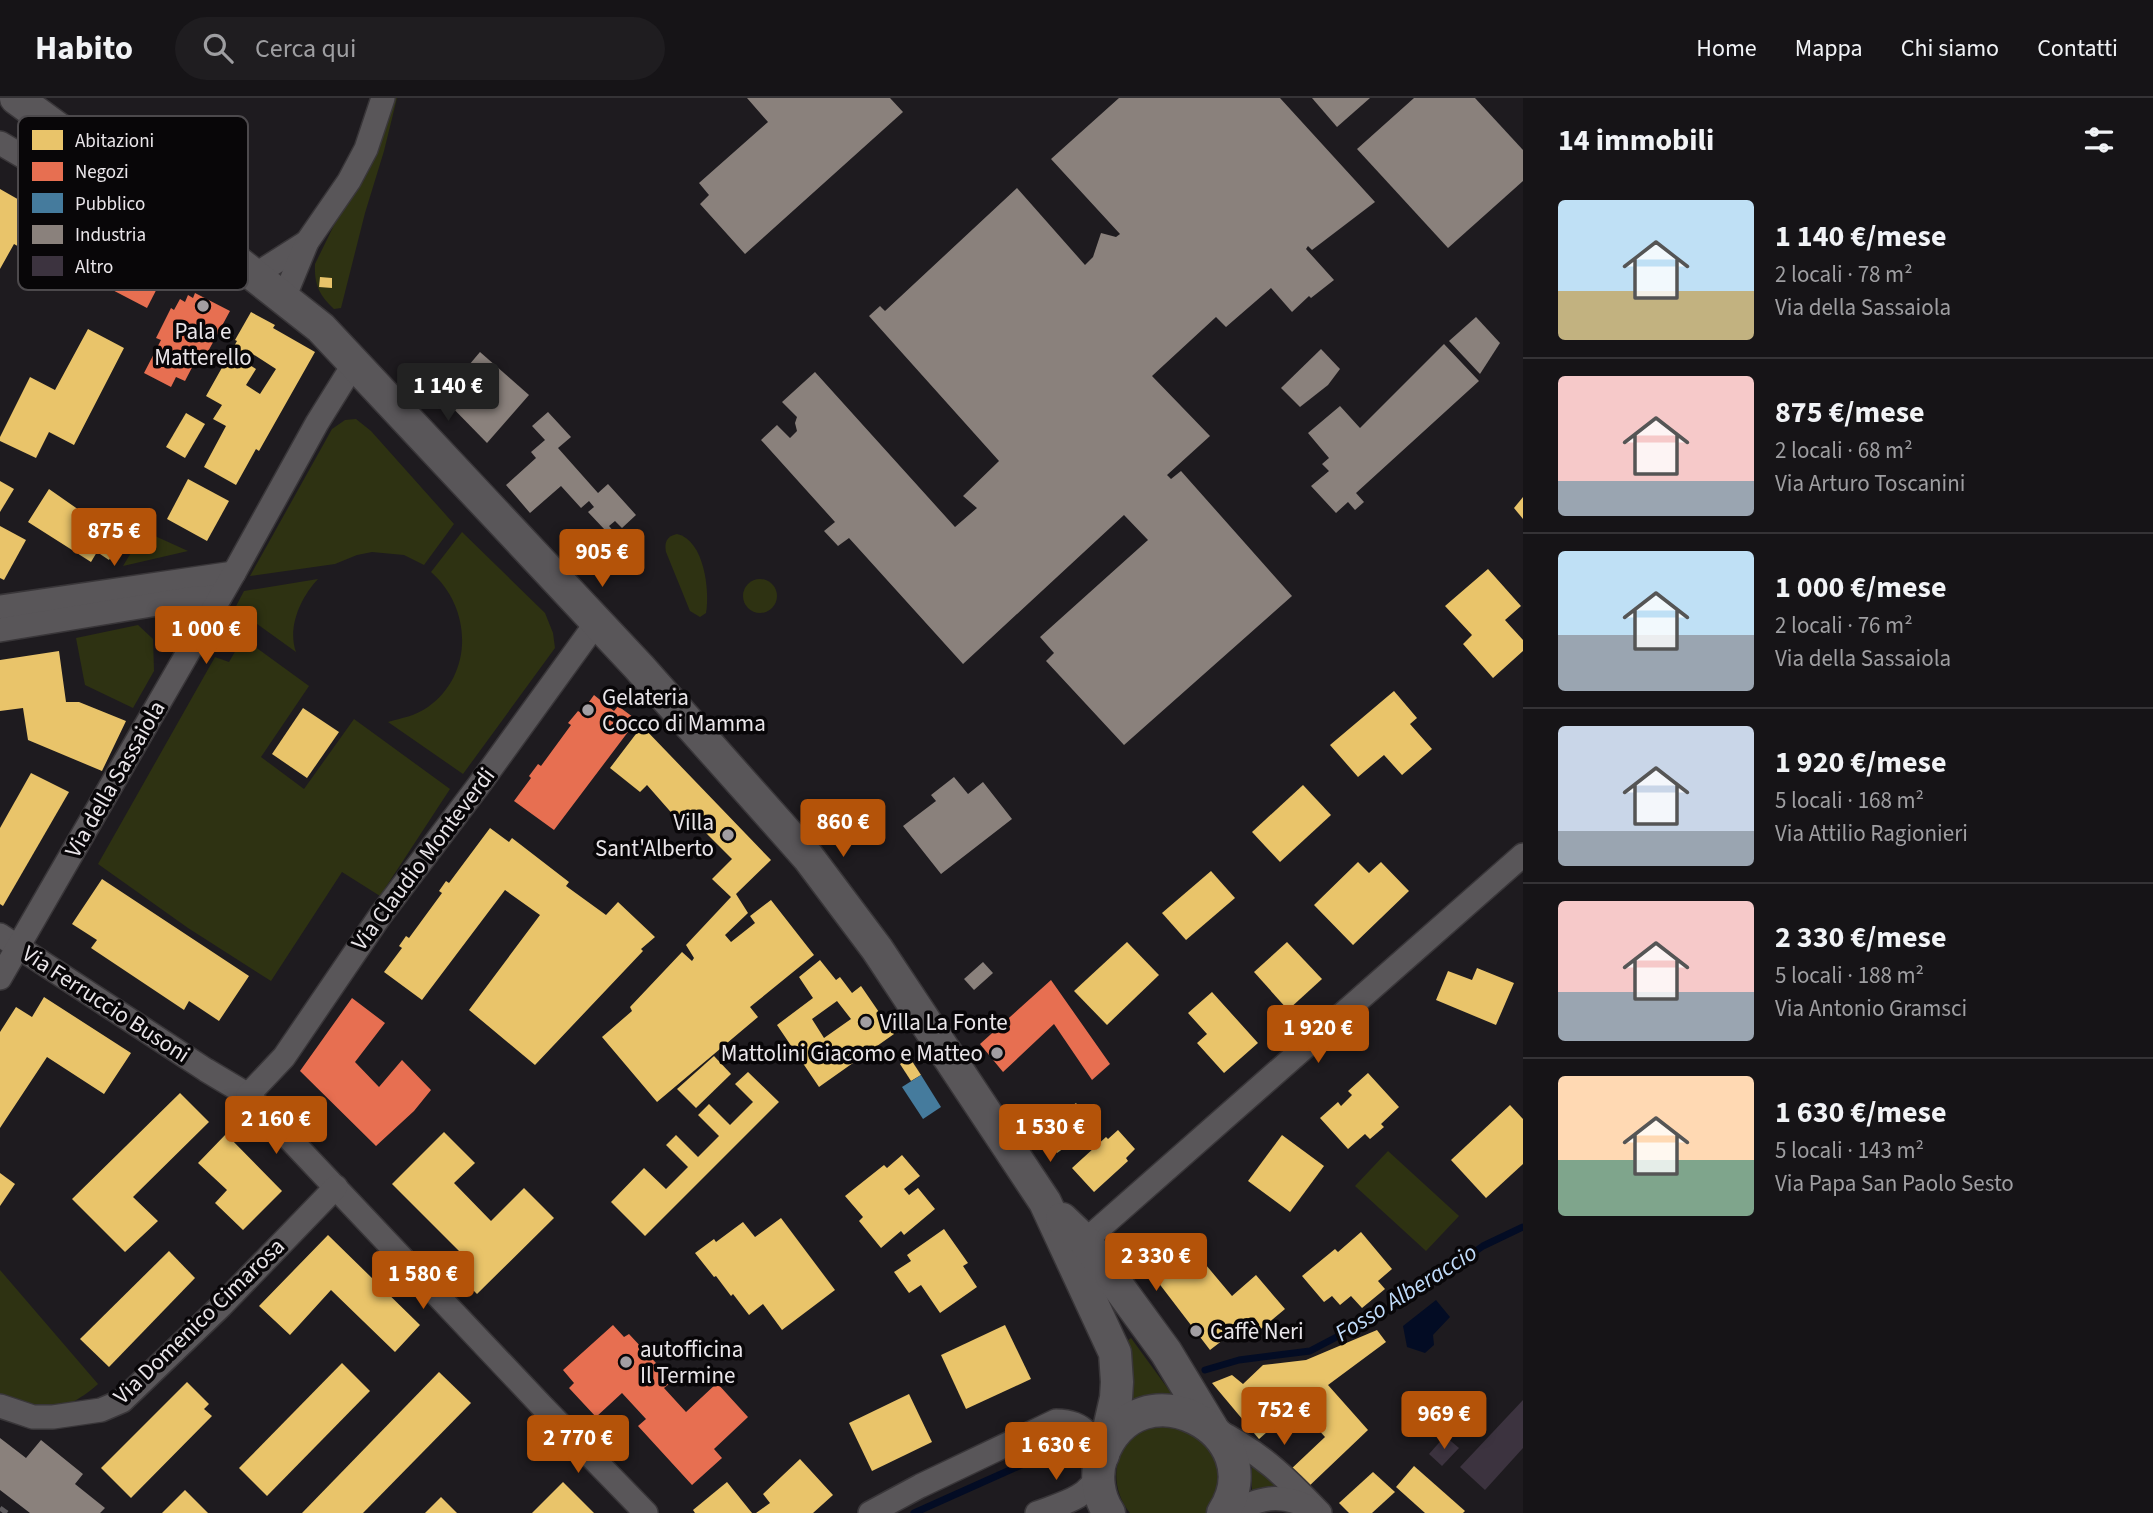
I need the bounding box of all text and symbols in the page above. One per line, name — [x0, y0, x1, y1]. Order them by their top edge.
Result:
search box — [175, 17, 665, 80]
text: Habito — [35, 25, 133, 72]
icon: search — [199, 29, 237, 67]
text: Cerca qui — [255, 30, 356, 67]
text: Home — [1696, 31, 1757, 66]
text: Mappa — [1795, 31, 1863, 66]
text: Chi siamo — [1901, 31, 1999, 66]
text: Contatti — [2037, 31, 2118, 66]
legend — [18, 116, 248, 290]
text: 14 immobili — [1558, 119, 1714, 162]
icon: filters — [2080, 121, 2118, 159]
text: Abitazioni — [75, 128, 154, 155]
text: Negozi — [75, 159, 129, 186]
text: Pubblico — [75, 191, 145, 218]
text: 1 140 €/mese — [1775, 215, 1946, 258]
text: Industria — [75, 222, 146, 249]
icon: home — [1614, 228, 1698, 312]
text: Altro — [75, 254, 113, 281]
text: 2 locali · 78 m² — [1775, 258, 1913, 291]
text: Via della Sassaiola — [1775, 291, 1951, 324]
marker: Pala e Matterello — [195, 298, 211, 314]
place label: Pala e Matterello — [154, 315, 252, 374]
pin: 1 140 € — [383, 364, 513, 423]
text: 1 140 € — [413, 369, 483, 402]
text: 875 €/mese — [1775, 391, 1925, 434]
icon: home — [1614, 404, 1698, 488]
text: 2 locali · 68 m² — [1775, 434, 1913, 467]
text: Via Arturo Toscanini — [1775, 467, 1965, 500]
pin: 875 € — [65, 508, 163, 568]
text: 875 € — [87, 514, 141, 547]
pin: 905 € — [553, 530, 651, 589]
text: 905 € — [575, 535, 629, 568]
text: 1 000 €/mese — [1775, 566, 1946, 609]
icon: home — [1614, 579, 1698, 663]
pin: 1 000 € — [141, 606, 271, 666]
text: 2 locali · 76 m² — [1775, 609, 1913, 642]
text: 1 000 € — [171, 612, 241, 645]
text: Via della Sassaiola — [1775, 642, 1951, 675]
place label: Gelateria Cocco di Mamma — [602, 681, 766, 740]
street label: Via della Sassaiola — [57, 694, 173, 864]
marker: Gelateria Cocco di Mamma — [580, 702, 596, 718]
text: 1 920 €/mese — [1775, 741, 1946, 784]
icon: home — [1614, 754, 1698, 838]
street label: Via Claudio Monteverdi — [343, 761, 503, 957]
text: 5 locali · 168 m² — [1775, 784, 1924, 817]
pin: 860 € — [794, 800, 892, 859]
text: 860 € — [816, 805, 870, 838]
place label: Villa Sant'Alberto — [595, 806, 714, 865]
text: Via Attilio Ragionieri — [1775, 817, 1968, 850]
marker: Villa Sant'Alberto — [720, 827, 736, 843]
text: 2 330 €/mese — [1775, 916, 1946, 959]
icon: home — [1614, 929, 1698, 1013]
street label: Via Ferruccio Busoni — [16, 937, 196, 1071]
text: 5 locali · 188 m² — [1775, 959, 1924, 992]
text: Via Antonio Gramsci — [1775, 992, 1967, 1025]
place label: Villa La Fonte — [880, 1006, 1008, 1039]
pin: 1 920 € — [1253, 1006, 1383, 1065]
text: 1 920 € — [1283, 1011, 1353, 1044]
marker: Villa La Fonte — [858, 1014, 874, 1030]
place label: Mattolini Giacomo e Matteo — [721, 1037, 983, 1070]
marker: Mattolini Giacomo e Matteo — [989, 1045, 1005, 1061]
text: 1 630 €/mese — [1775, 1091, 1946, 1134]
pin: 2 160 € — [211, 1096, 341, 1156]
text: 2 160 € — [241, 1102, 311, 1135]
pin: 1 530 € — [985, 1104, 1115, 1164]
icon: home — [1614, 1104, 1698, 1188]
text: 1 530 € — [1015, 1110, 1085, 1143]
text: 5 locali · 143 m² — [1775, 1134, 1924, 1167]
text: Via Papa San Paolo Sesto — [1775, 1167, 2014, 1200]
street label: Via Domenico Cimarosa — [106, 1230, 292, 1412]
pin: 2 330 € — [1091, 1234, 1221, 1293]
water label: Fosso Alberaccio — [1328, 1235, 1484, 1351]
text: 2 330 € — [1121, 1239, 1191, 1272]
pin: 1 580 € — [358, 1252, 488, 1311]
text: 1 580 € — [388, 1257, 458, 1290]
place label: Caffè Neri — [1210, 1315, 1304, 1348]
marker: Caffè Neri — [1188, 1323, 1204, 1339]
place label: autofficina Il Termine — [640, 1333, 743, 1392]
marker: autofficina Il Termine — [618, 1354, 634, 1370]
pin: 752 € — [1235, 1388, 1333, 1447]
pin: 969 € — [1395, 1392, 1493, 1451]
text: 752 € — [1257, 1393, 1311, 1426]
text: 969 € — [1417, 1397, 1471, 1430]
pin: 2 770 € — [513, 1416, 643, 1475]
text: 2 770 € — [543, 1421, 613, 1454]
pin: 1 630 € — [991, 1422, 1121, 1482]
text: 1 630 € — [1021, 1428, 1091, 1461]

